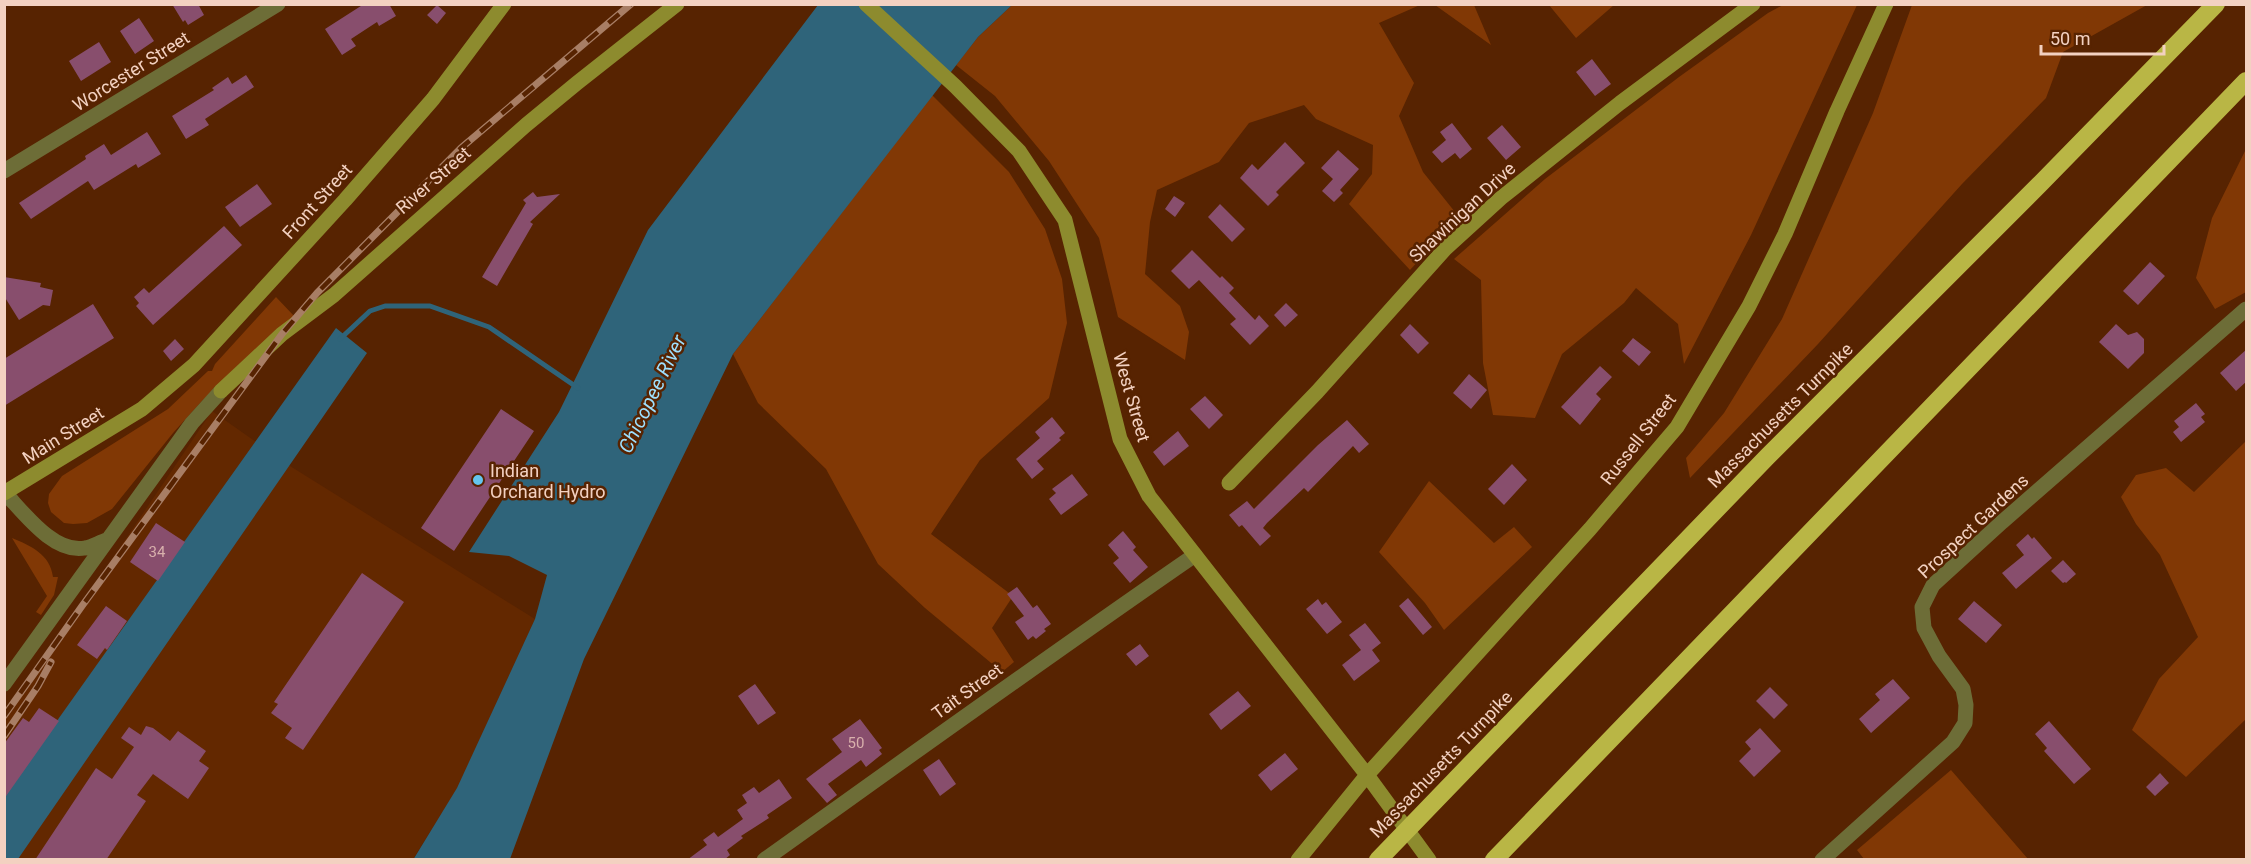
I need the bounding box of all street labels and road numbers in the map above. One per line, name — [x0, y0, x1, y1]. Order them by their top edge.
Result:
street label: Worcester Street — [69, 27, 193, 115]
street label: River Street — [392, 142, 475, 218]
street label: Shawinigan Drive — [1405, 157, 1519, 267]
street label: Front Street — [278, 159, 356, 243]
street label: Massachusetts Turnpike — [1703, 338, 1857, 492]
street label: West Street — [1109, 350, 1155, 444]
street label: Russell Street — [1596, 389, 1680, 489]
street label: Main Street — [19, 402, 108, 468]
street label: Prospect Gardens — [1913, 469, 2033, 583]
street label: Tait Street — [928, 658, 1006, 724]
street label: Massachusetts Turnpike — [1365, 686, 1517, 842]

